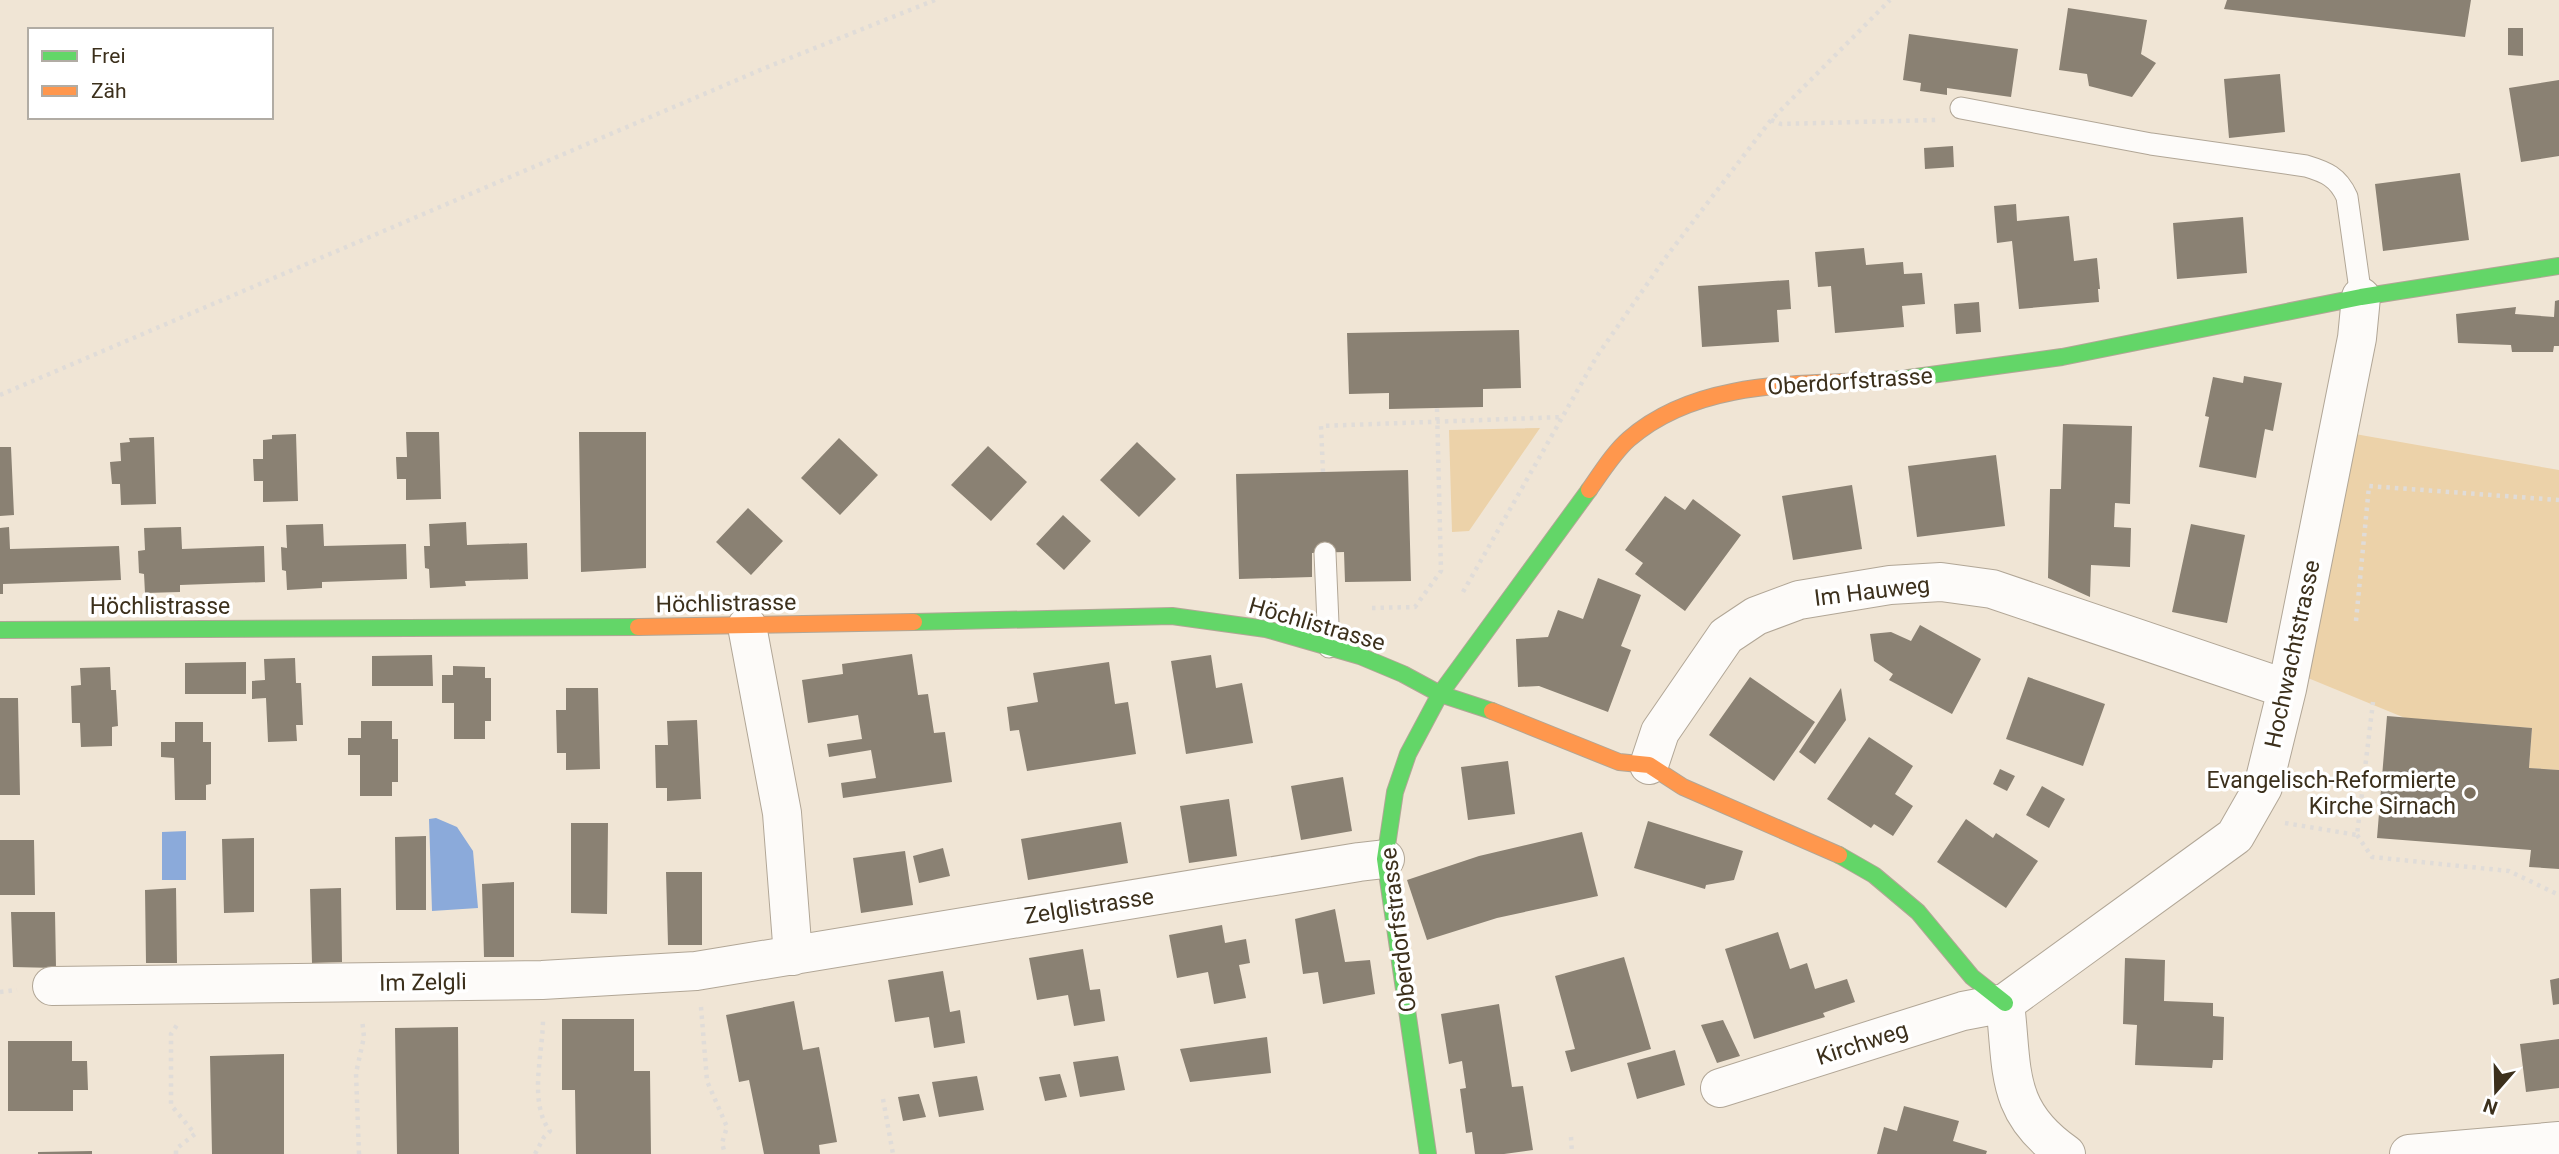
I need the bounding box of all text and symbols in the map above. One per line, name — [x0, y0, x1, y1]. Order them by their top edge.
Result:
legend — [28, 28, 273, 119]
text: Frei — [91, 44, 126, 68]
text: Zäh — [91, 79, 127, 103]
street label: Oberdorfstrasse — [1766, 362, 1934, 401]
street label: Hochwachtstrasse — [2259, 558, 2326, 751]
street label: Im Hauweg — [1813, 571, 1931, 612]
street label: Höchlistrasse — [655, 589, 797, 618]
street label: Höchlistrasse — [1246, 592, 1388, 657]
street label: Höchlistrasse — [90, 593, 230, 620]
place label: Evangelisch-Reformierte Kirche Sirnach — [2206, 767, 2456, 820]
marker: Evangelisch-Reformierte Kirche Sirnach — [2462, 785, 2478, 801]
street label: Oberdorfstrasse — [1375, 846, 1422, 1014]
street label: Zelglistrasse — [1022, 883, 1156, 930]
street label: Im Zelgli — [379, 968, 467, 997]
street label: Kirchweg — [1813, 1016, 1911, 1071]
north arrow — [2461, 1056, 2531, 1126]
text: N — [2480, 1093, 2501, 1120]

